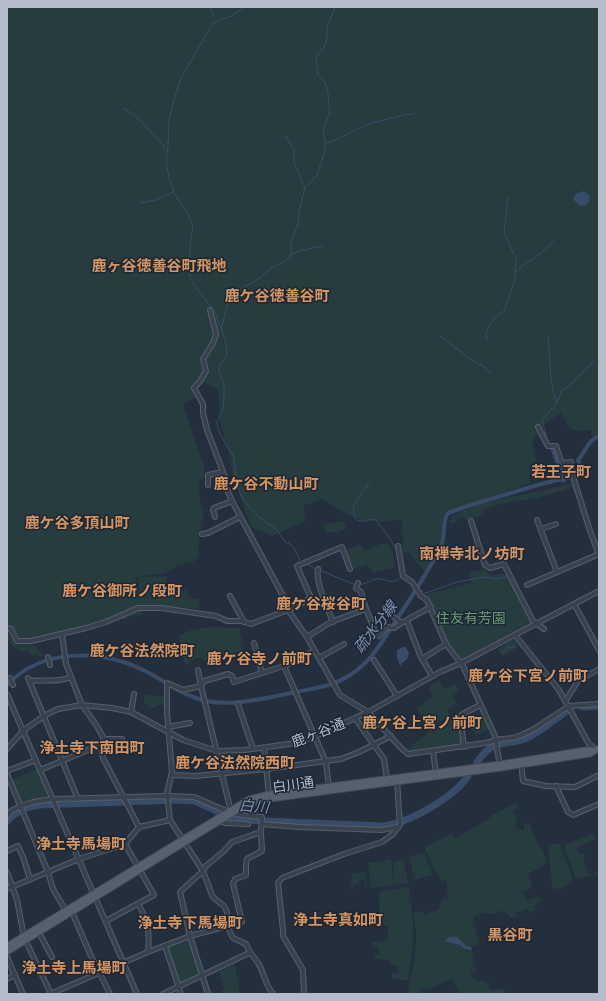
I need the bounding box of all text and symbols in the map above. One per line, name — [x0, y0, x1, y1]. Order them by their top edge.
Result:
district label: 鹿ヶ谷徳善谷町飛地 — [91, 255, 227, 276]
district label: 鹿ケ谷徳善谷町 — [224, 285, 330, 306]
district label: 若王子町 — [531, 461, 591, 482]
district label: 鹿ケ谷不動山町 — [213, 473, 319, 494]
district label: 鹿ケ谷多頂山町 — [24, 512, 130, 533]
district label: 南禅寺北ノ坊町 — [419, 543, 525, 564]
district label: 鹿ケ谷御所ノ段町 — [62, 580, 182, 601]
district label: 鹿ケ谷桜谷町 — [276, 593, 366, 614]
water label: 疏水分線 — [349, 595, 403, 657]
park label: 住友有芳園 — [436, 608, 506, 627]
district label: 鹿ケ谷法然院町 — [89, 640, 195, 661]
district label: 鹿ケ谷寺ノ前町 — [206, 648, 312, 669]
district label: 鹿ケ谷下宮ノ前町 — [468, 665, 588, 686]
district label: 鹿ケ谷上宮ノ前町 — [362, 712, 482, 733]
street label: 鹿ヶ谷通 — [288, 713, 348, 751]
district label: 浄土寺下南田町 — [39, 737, 145, 758]
district label: 鹿ケ谷法然院西町 — [175, 752, 295, 773]
street label: 白川通 — [271, 772, 315, 796]
water label: 白川 — [238, 794, 272, 818]
district label: 浄土寺馬場町 — [36, 833, 126, 854]
district label: 浄土寺真如町 — [293, 909, 383, 930]
district label: 浄土寺下馬場町 — [137, 912, 243, 933]
district label: 黒谷町 — [487, 924, 533, 945]
district label: 浄土寺上馬場町 — [21, 957, 127, 978]

